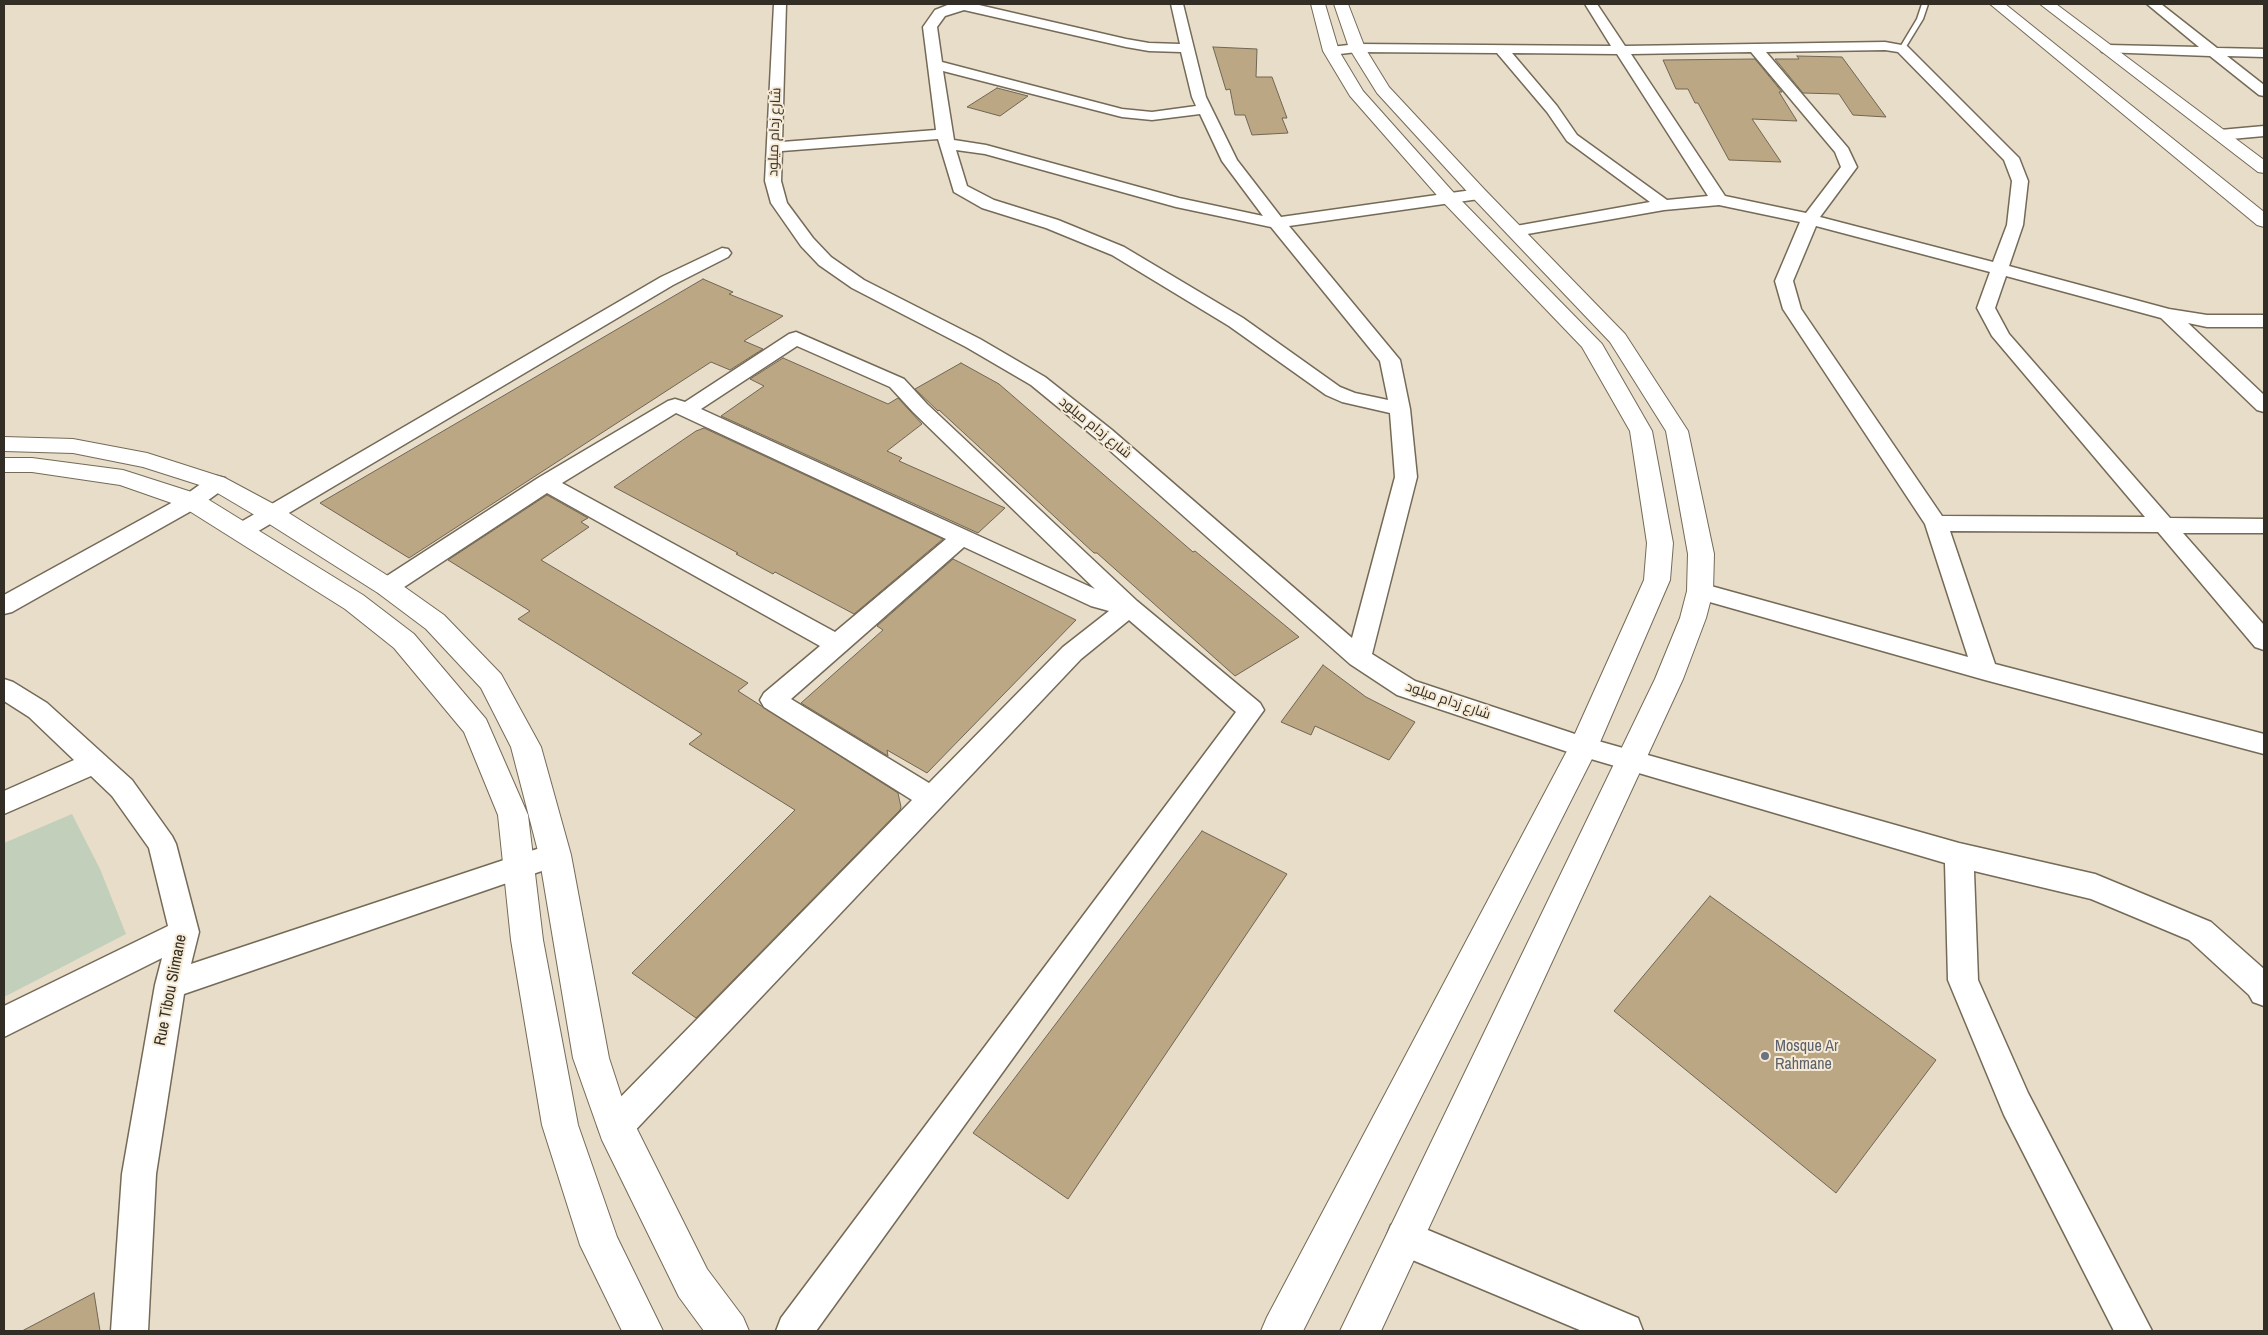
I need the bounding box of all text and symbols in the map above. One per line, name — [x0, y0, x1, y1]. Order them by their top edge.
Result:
street label: شارع زدام ميلود — [765, 87, 785, 177]
street label: شارع زدام ميلود — [1055, 394, 1135, 462]
street label: شارع زدام ميلود — [1403, 679, 1493, 723]
street label: Rue Tibou Slimane — [151, 933, 191, 1047]
place label: Mosque Ar Rahmane — [1775, 1037, 1838, 1075]
marker: Mosque Ar Rahmane — [1759, 1050, 1771, 1062]

